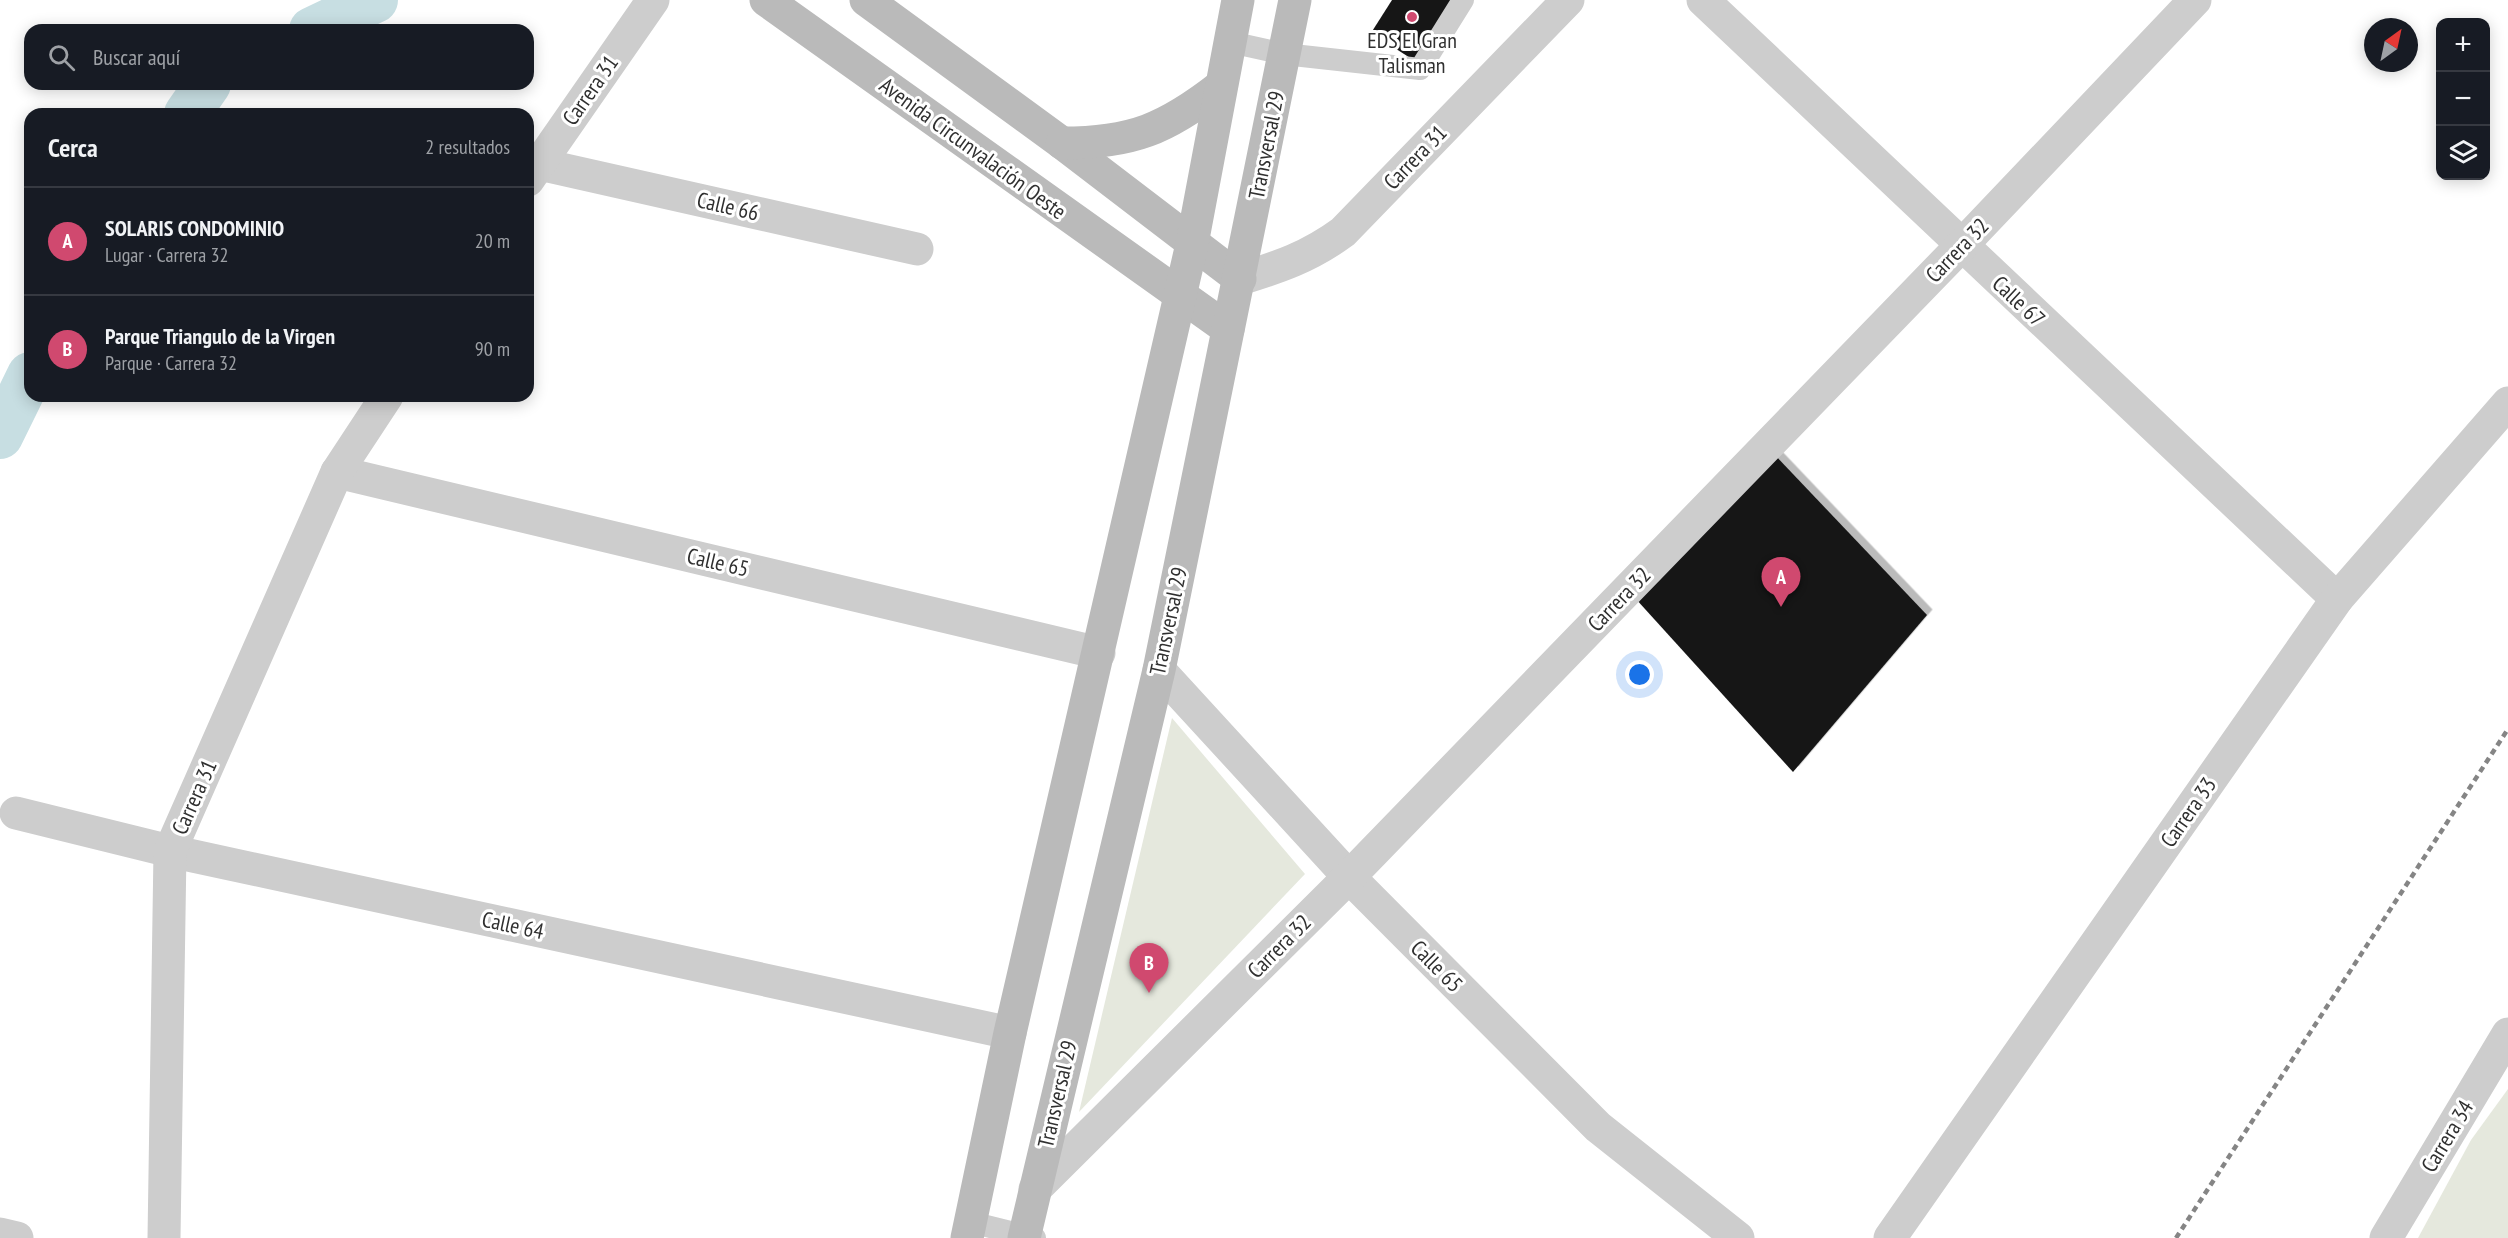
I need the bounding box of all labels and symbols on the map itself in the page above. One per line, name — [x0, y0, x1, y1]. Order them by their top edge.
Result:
marker: EDS El Gran Talisman — [1405, 10, 1419, 24]
north arrow — [2364, 18, 2418, 72]
place label: EDS El Gran Talisman — [1367, 26, 1457, 79]
street label: Carrera 31 — [556, 50, 624, 130]
street label: Avenida Circunvalación Oeste — [874, 71, 1072, 225]
street label: Transversal 29 — [1242, 89, 1290, 201]
street label: Carrera 31 — [1377, 119, 1453, 195]
street label: Calle 66 — [694, 185, 762, 227]
street label: Carrera 32 — [1919, 212, 1995, 288]
street label: Calle 67 — [1987, 269, 2051, 333]
street label: Calle 65 — [684, 541, 752, 583]
pin: A — [1762, 558, 1800, 607]
street label: Carrera 32 — [1581, 561, 1657, 637]
street label: Transversal 29 — [1143, 565, 1193, 677]
your location — [1625, 660, 1654, 689]
street label: Carrera 31 — [165, 755, 223, 839]
street label: Carrera 33 — [2154, 772, 2222, 852]
street label: Calle 64 — [480, 905, 547, 945]
street label: Carrera 32 — [1241, 908, 1317, 984]
street label: Calle 65 — [1405, 934, 1469, 998]
pin: B — [1130, 944, 1168, 993]
street label: Transversal 29 — [1031, 1038, 1083, 1150]
street label: Carrera 34 — [2415, 1095, 2479, 1177]

